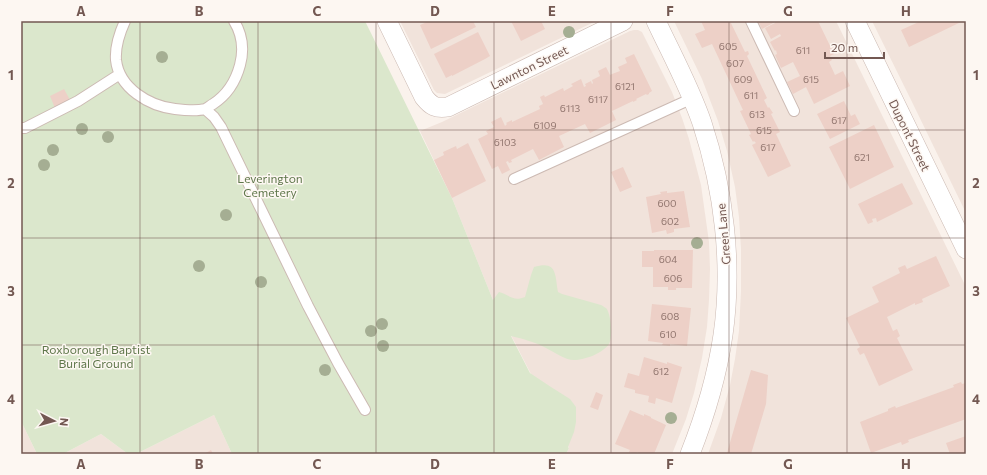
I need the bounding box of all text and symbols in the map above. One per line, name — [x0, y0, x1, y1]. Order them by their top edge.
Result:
text: A — [76, 3, 86, 19]
text: B — [195, 3, 204, 19]
text: C — [313, 3, 322, 19]
text: D — [430, 3, 440, 19]
text: E — [548, 3, 556, 19]
text: F — [666, 3, 674, 19]
text: G — [783, 3, 793, 19]
text: H — [901, 3, 911, 19]
scale bar — [825, 34, 884, 60]
house number: 605 — [719, 40, 737, 52]
text: 20 m — [831, 40, 858, 54]
street label: Lawnton Street — [488, 42, 570, 92]
house number: 611 — [796, 44, 810, 56]
house number: 607 — [726, 57, 744, 69]
text: 1 — [8, 67, 14, 83]
text: 1 — [973, 67, 979, 83]
house number: 609 — [734, 73, 752, 85]
house number: 615 — [803, 73, 819, 85]
house number: 6121 — [615, 80, 635, 92]
house number: 611 — [744, 89, 758, 101]
house number: 6117 — [588, 93, 608, 105]
street label: Dupont Street — [887, 97, 933, 173]
house number: 6113 — [560, 102, 580, 114]
house number: 613 — [749, 108, 765, 120]
house number: 617 — [831, 114, 847, 126]
house number: 6109 — [534, 119, 556, 131]
house number: 615 — [756, 124, 772, 136]
house number: 6103 — [494, 136, 517, 148]
house number: 617 — [760, 141, 776, 153]
house number: 621 — [854, 151, 870, 163]
park label: Leverington Cemetery — [237, 171, 303, 199]
text: 2 — [7, 175, 15, 191]
text: 2 — [972, 175, 980, 191]
house number: 600 — [657, 197, 677, 209]
street label: Green Lane — [713, 203, 733, 265]
house number: 602 — [661, 215, 680, 227]
house number: 604 — [659, 253, 677, 265]
house number: 606 — [664, 272, 682, 284]
text: 3 — [7, 283, 15, 299]
text: 3 — [972, 283, 980, 299]
house number: 608 — [661, 310, 679, 322]
house number: 610 — [660, 328, 676, 340]
park label: Roxborough Baptist Burial Ground — [42, 342, 150, 370]
house number: 612 — [653, 365, 669, 377]
text: 4 — [7, 391, 15, 407]
text: 4 — [972, 391, 980, 407]
north arrow — [34, 401, 74, 441]
text: N — [58, 417, 71, 427]
text: A — [76, 456, 86, 472]
text: B — [195, 456, 204, 472]
text: C — [313, 456, 322, 472]
text: D — [430, 456, 440, 472]
text: E — [548, 456, 556, 472]
text: F — [666, 456, 674, 472]
text: G — [783, 456, 793, 472]
text: H — [901, 456, 911, 472]

